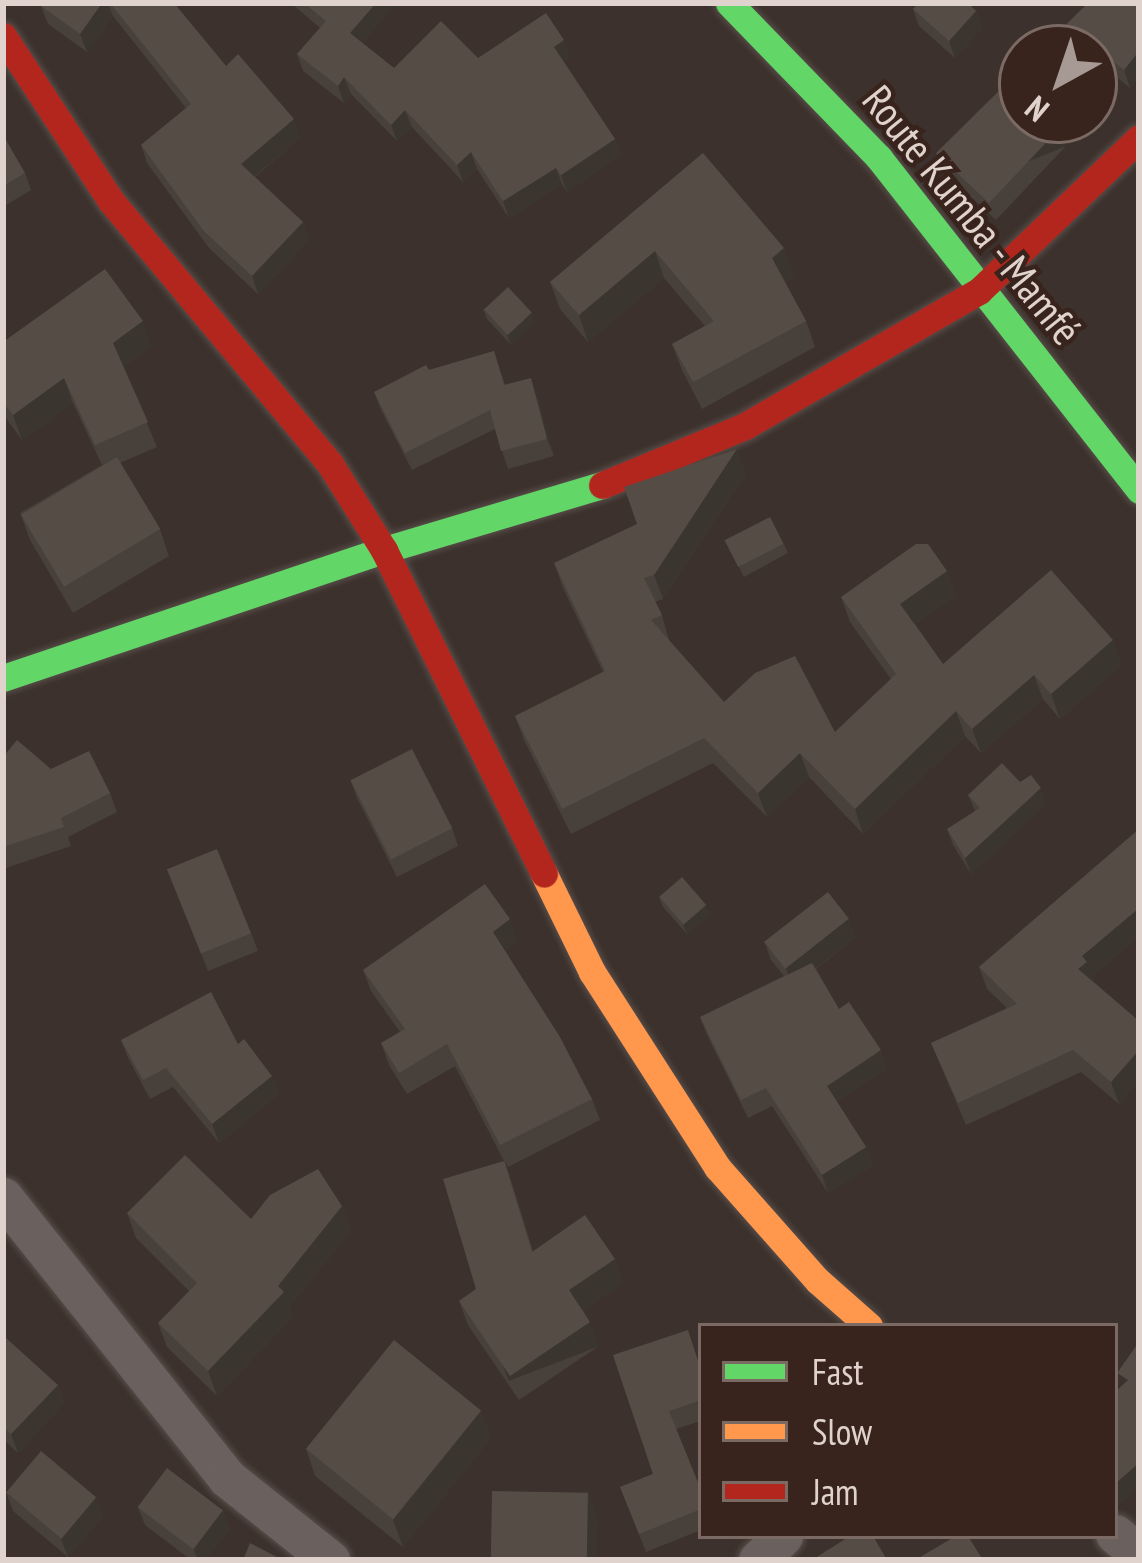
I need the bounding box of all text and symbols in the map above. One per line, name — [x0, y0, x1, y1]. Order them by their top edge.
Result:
north arrow — [998, 24, 1118, 144]
street label: Route Kumba - Mamfé — [851, 74, 1093, 356]
text: N — [1016, 87, 1057, 132]
legend — [698, 1323, 1118, 1539]
text: Fast — [812, 1348, 863, 1395]
text: Slow — [812, 1408, 872, 1455]
text: Jam — [812, 1468, 859, 1515]

